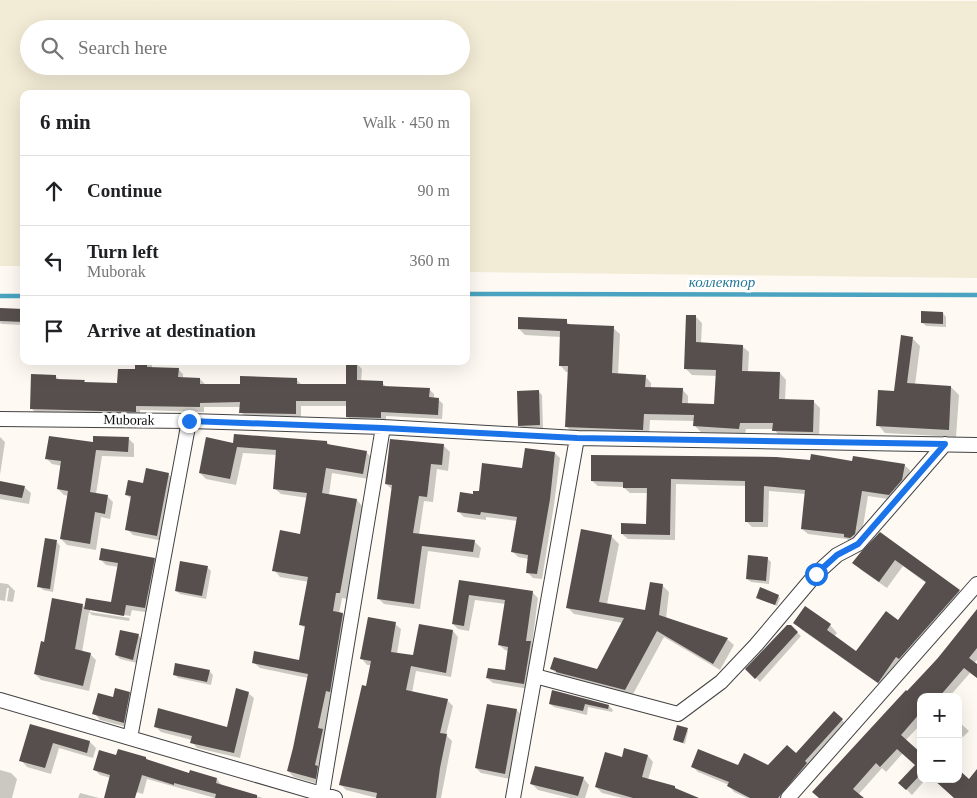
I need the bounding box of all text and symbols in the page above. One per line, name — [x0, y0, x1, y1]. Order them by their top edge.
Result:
search box — [20, 20, 470, 75]
icon: search — [38, 34, 66, 62]
text: Search here — [78, 37, 167, 58]
text: 6 min — [40, 110, 91, 134]
text: Walk · 450 m — [363, 114, 450, 131]
icon: ahead — [40, 177, 68, 205]
text: Continue — [87, 180, 162, 201]
text: 90 m — [418, 182, 450, 199]
text: Turn left — [87, 241, 159, 262]
icon: left — [40, 247, 68, 275]
text: 360 m — [410, 252, 450, 269]
text: Muborak — [87, 263, 146, 280]
water label: коллектор — [689, 274, 756, 290]
icon: arrive — [40, 317, 68, 345]
text: Arrive at destination — [87, 320, 256, 341]
route end — [178, 410, 201, 433]
street label: Muborak — [103, 412, 155, 428]
route start — [805, 563, 828, 586]
map controls — [917, 693, 962, 783]
button: + — [917, 693, 962, 738]
button: − — [917, 738, 962, 783]

